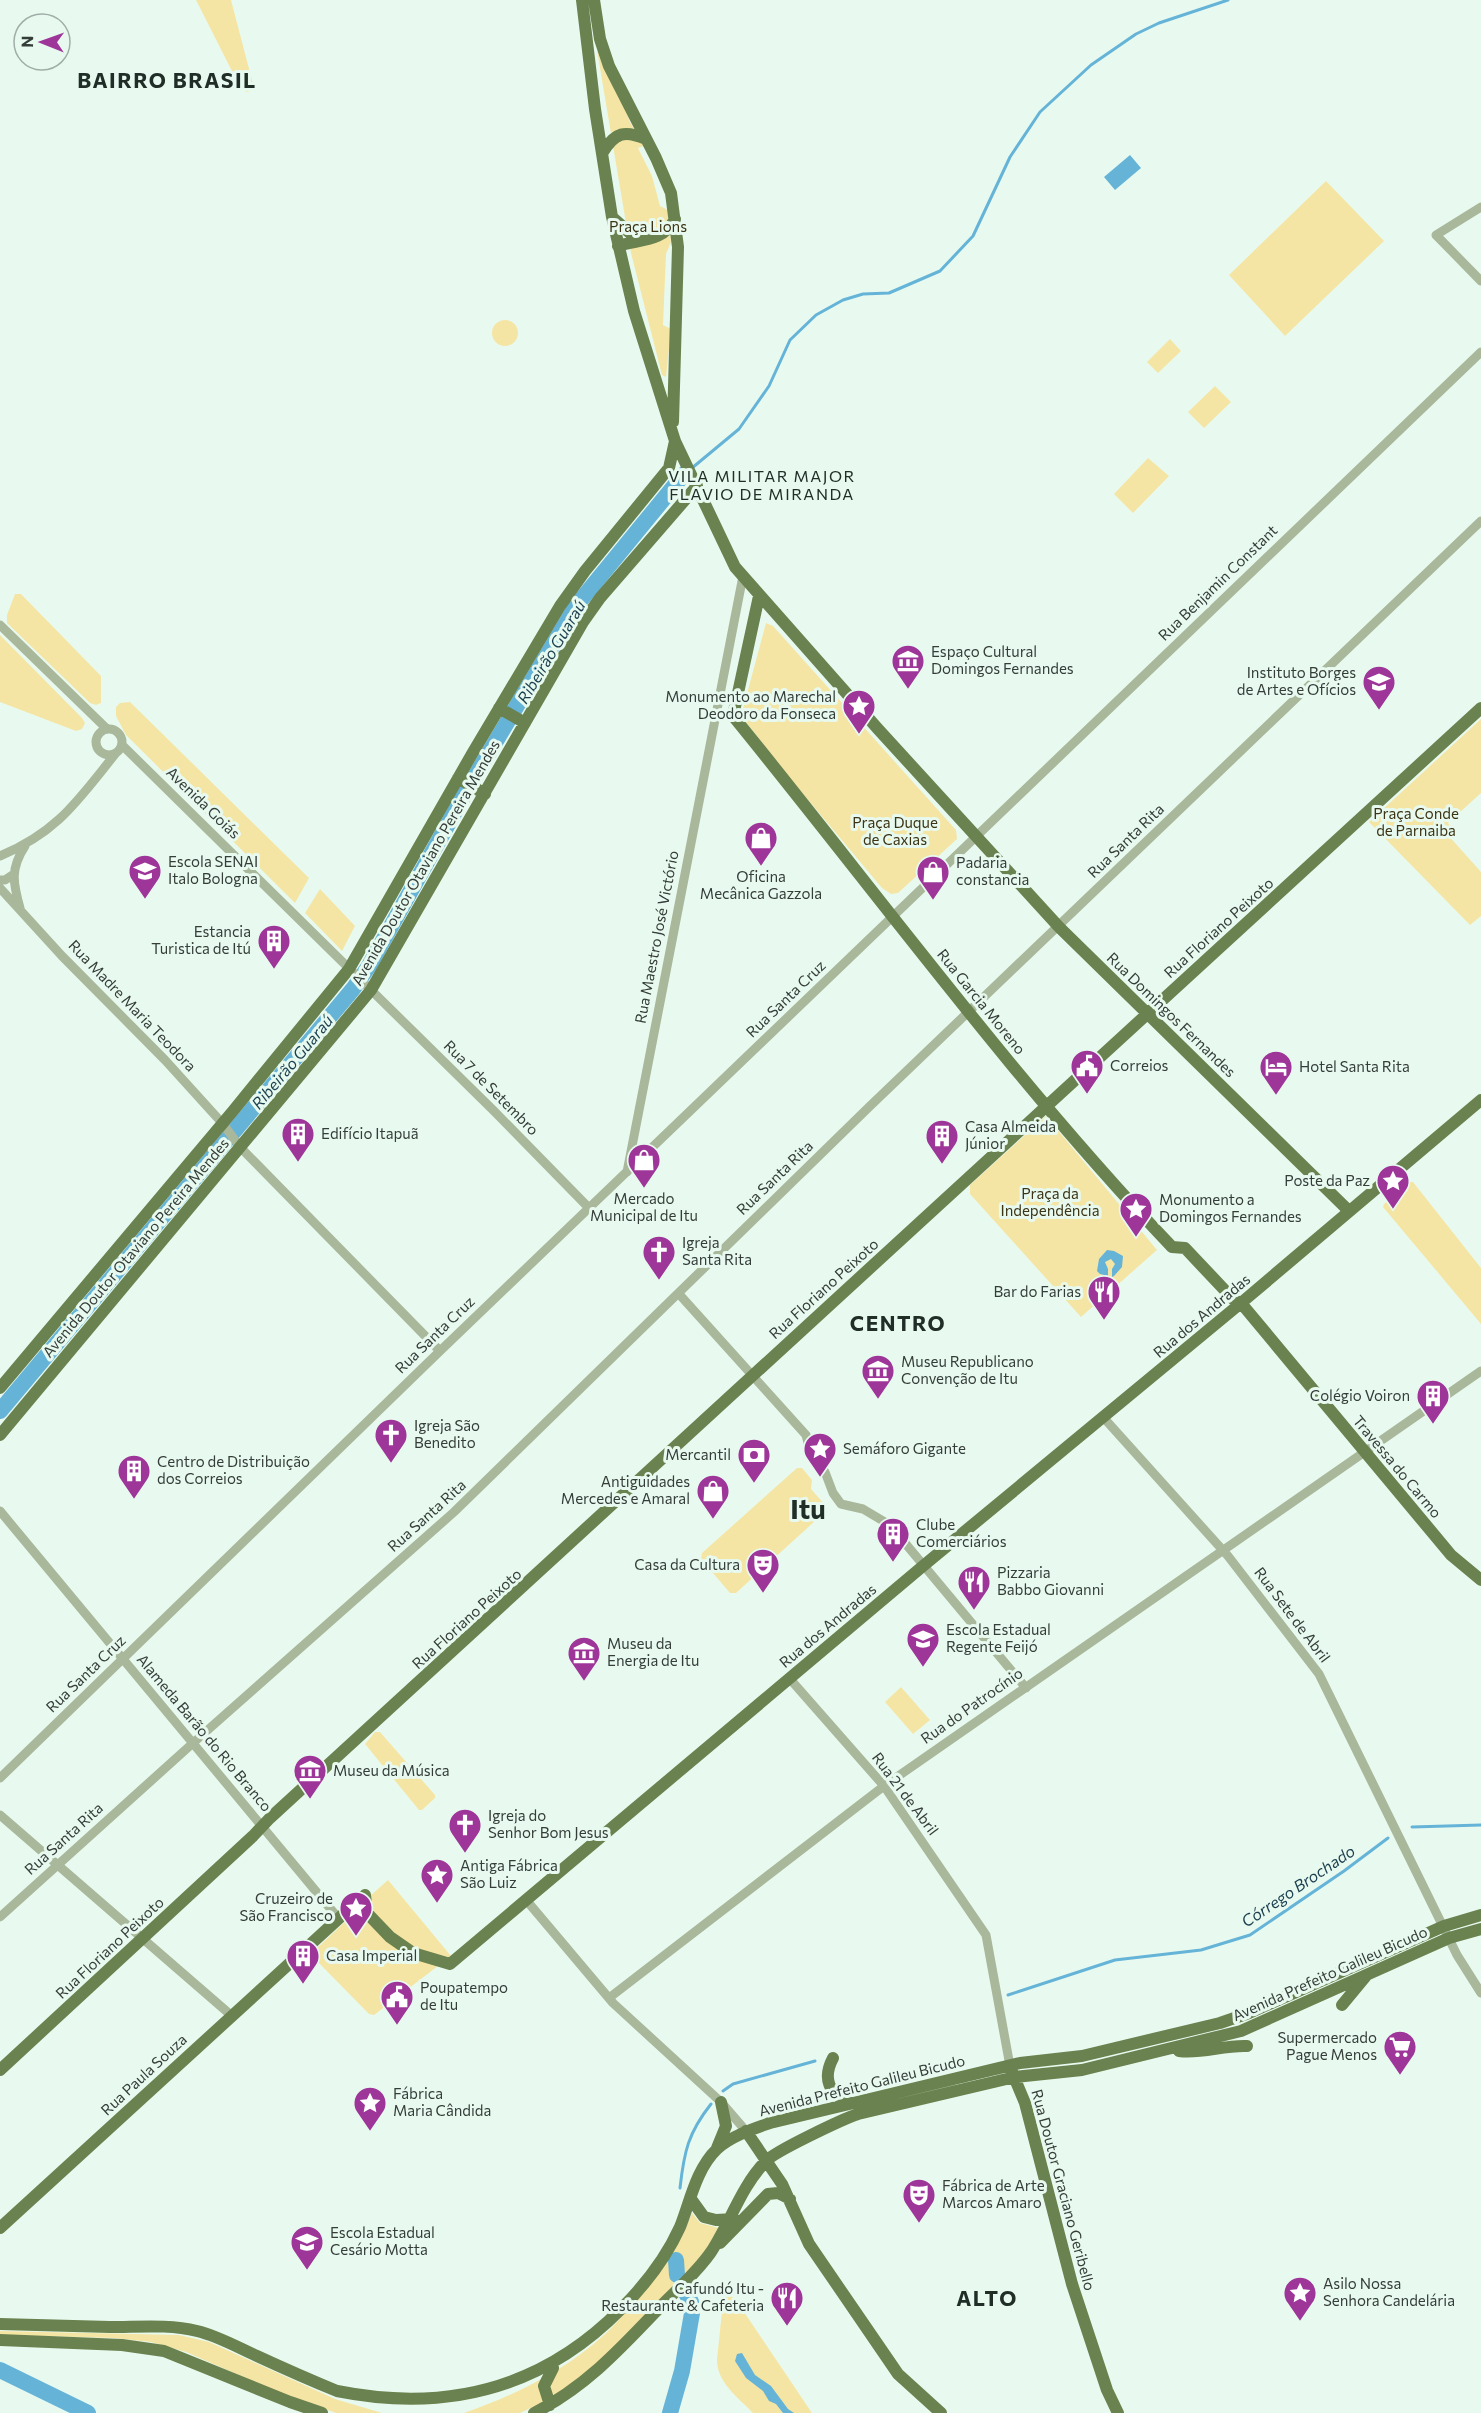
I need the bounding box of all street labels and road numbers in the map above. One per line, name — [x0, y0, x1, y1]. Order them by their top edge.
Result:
street label: Rua Benjamin Constant — [1154, 521, 1281, 644]
street label: Avenida Doutor Otaviano Pereira Mendes — [347, 736, 503, 988]
street label: Avenida Goiás — [163, 763, 244, 842]
street label: Rua Santa Rita — [1083, 799, 1167, 881]
street label: Rua Maestro José Victório — [630, 849, 682, 1025]
street label: Rua Floriano Peixoto — [1160, 873, 1277, 981]
street label: Rua Madre Maria Teodora — [65, 936, 200, 1075]
street label: Rua Garcia Moreno — [934, 945, 1030, 1058]
street label: Rua Domingos Fernandes — [1104, 948, 1240, 1081]
street label: Rua Santa Cruz — [742, 956, 829, 1041]
street label: Rua 7 de Setembro — [441, 1036, 543, 1138]
street label: Avenida Doutor Otaviano Pereira Mendes — [38, 1134, 232, 1361]
street label: Rua Santa Rita — [732, 1136, 816, 1218]
street label: Rua Floriano Peixoto — [765, 1234, 882, 1342]
street label: Rua dos Andradas — [1149, 1269, 1254, 1361]
street label: Rua Santa Cruz — [391, 1292, 478, 1377]
street label: Travessa do Carmo — [1350, 1411, 1446, 1521]
street label: Rua Santa Rita — [383, 1475, 469, 1555]
street label: Rua Sete de Abril — [1251, 1563, 1335, 1666]
street label: Rua Floriano Peixoto — [408, 1564, 525, 1672]
street label: Rua dos Andradas — [775, 1579, 880, 1671]
street label: Rua Santa Cruz — [42, 1631, 129, 1716]
street label: Alameda Barão do Rio Branco — [134, 1650, 276, 1815]
street label: Rua do Patrocínio — [917, 1663, 1026, 1747]
street label: Rua 21 de Abril — [869, 1748, 943, 1838]
street label: Rua Santa Rita — [20, 1798, 106, 1878]
street label: Rua Floriano Peixoto — [52, 1893, 167, 2002]
street label: Avenida Prefeito Galileu Bicudo — [1229, 1922, 1430, 2024]
street label: Rua Paula Souza — [97, 2030, 190, 2119]
street label: Avenida Prefeito Galileu Bicudo — [757, 2051, 967, 2119]
street label: Rua Doutor Graciano Geribello — [1028, 2087, 1100, 2292]

